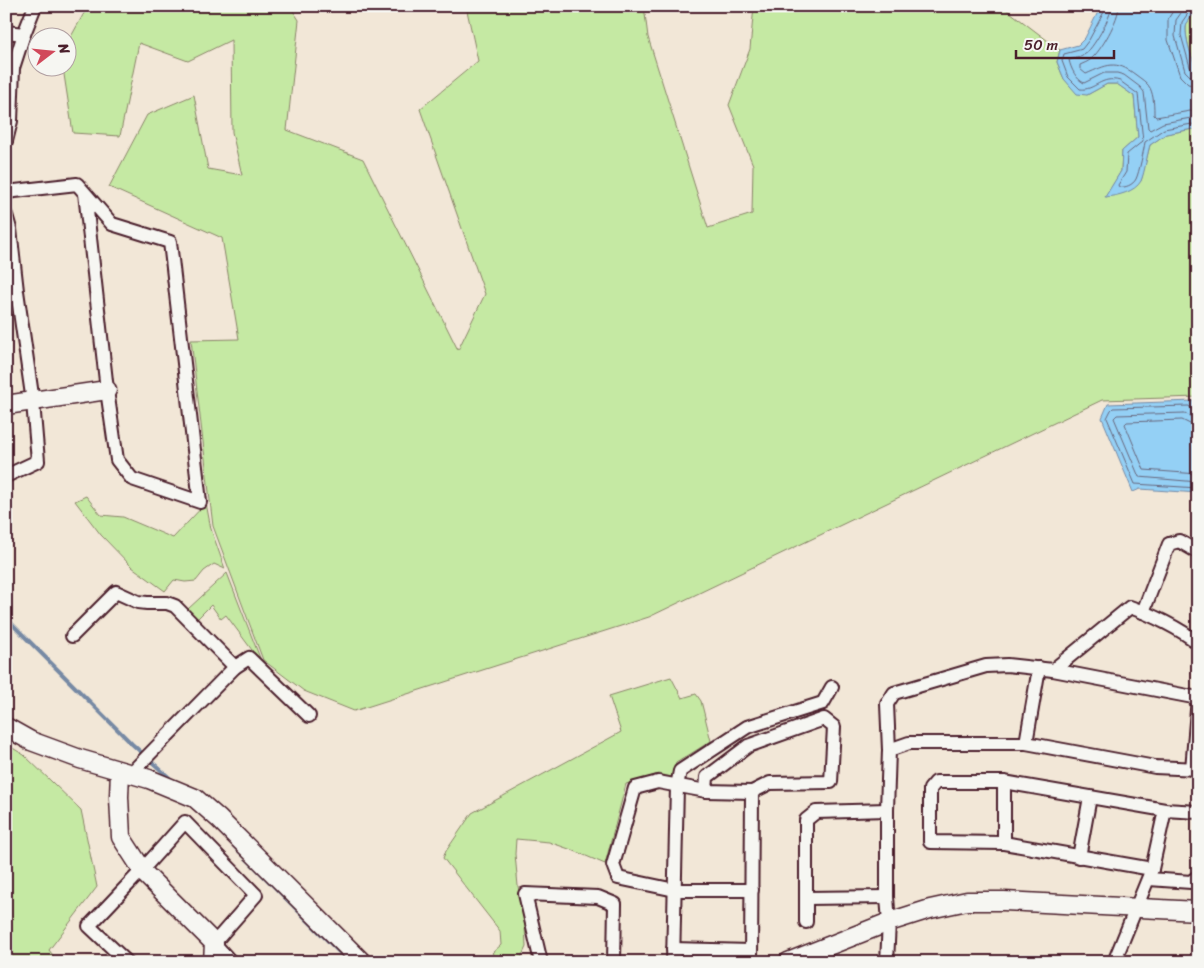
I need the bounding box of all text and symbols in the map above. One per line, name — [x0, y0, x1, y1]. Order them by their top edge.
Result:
north arrow — [28, 28, 78, 78]
scale bar — [1016, 28, 1114, 60]
text: 50 m — [1024, 32, 1059, 58]
text: N — [50, 39, 77, 57]

